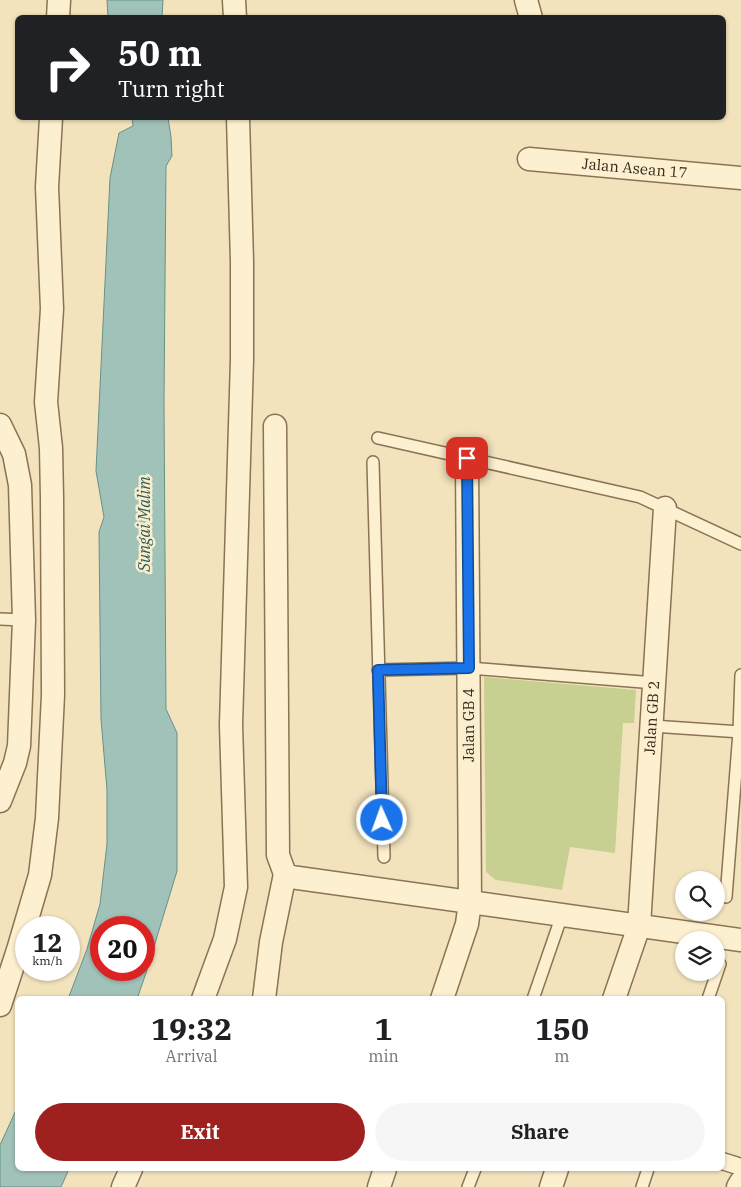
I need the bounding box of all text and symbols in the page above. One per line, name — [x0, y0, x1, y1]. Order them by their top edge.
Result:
text: 50 m — [118, 30, 202, 76]
icon: right — [35, 35, 100, 100]
text: Turn right — [118, 74, 225, 103]
street label: Jalan Asean 17 — [581, 154, 688, 182]
pin — [446, 437, 488, 479]
icon: arrive — [453, 444, 481, 472]
water label: Sungai Malim — [134, 476, 154, 573]
street label: Jalan GB 2 — [640, 680, 663, 755]
street label: Jalan GB 4 — [459, 688, 478, 762]
position arrow — [355, 793, 407, 845]
map controls — [675, 871, 725, 981]
button: search — [675, 871, 725, 921]
speed limit sign: 20 — [90, 916, 155, 981]
text: 12 — [32, 926, 63, 959]
button: layers — [675, 931, 725, 981]
text: km/h — [32, 953, 63, 968]
text: 19:32 — [151, 1009, 232, 1048]
text: 1 — [375, 1009, 393, 1048]
text: 150 — [535, 1009, 589, 1048]
text: Arrival — [166, 1046, 218, 1066]
text: min — [368, 1046, 399, 1066]
text: m — [554, 1046, 570, 1066]
button: Exit — [35, 1103, 365, 1161]
button: Share — [375, 1103, 705, 1161]

